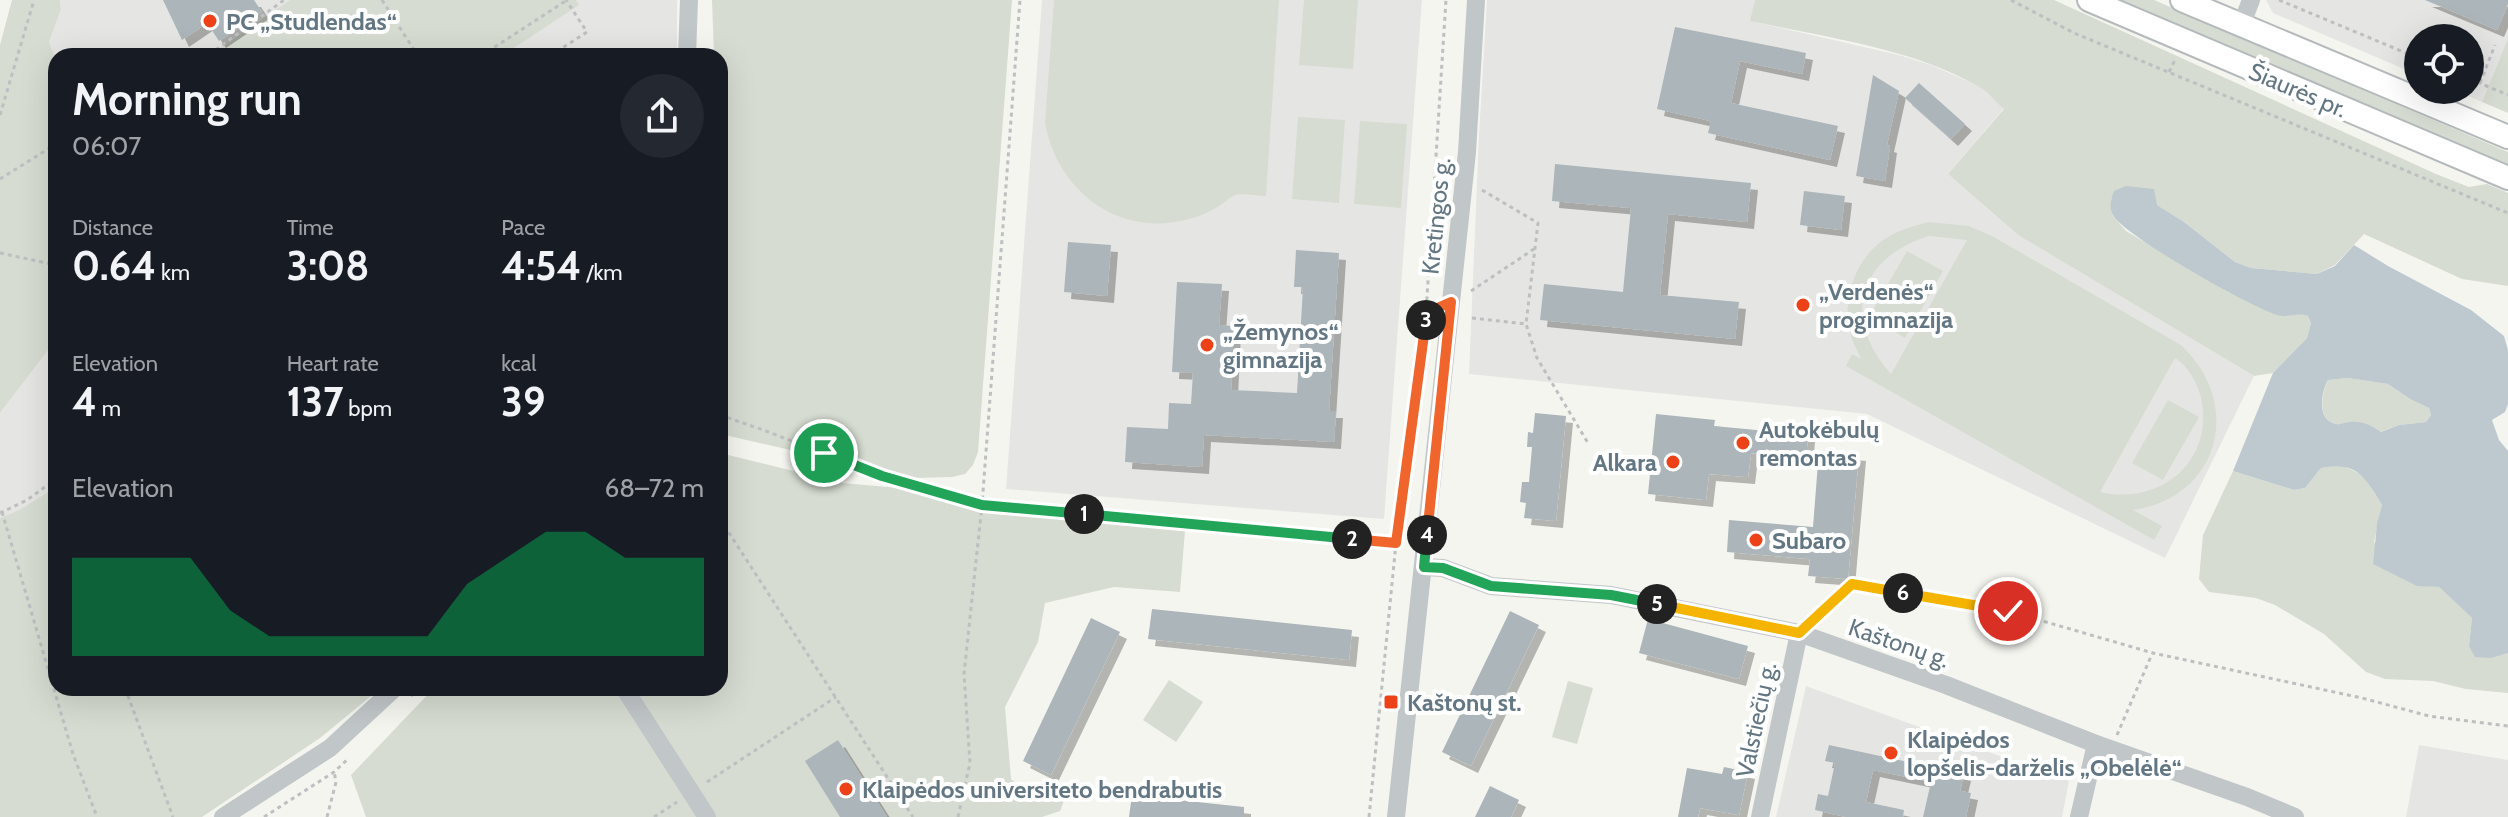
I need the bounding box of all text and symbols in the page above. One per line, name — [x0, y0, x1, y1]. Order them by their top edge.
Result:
place label: PC „Studlendas“ — [226, 7, 397, 36]
marker: PC „Studlendas“ — [201, 12, 219, 30]
map controls — [2404, 24, 2484, 104]
button: locate — [2404, 24, 2484, 104]
street label: Šiaurės pr. — [2245, 56, 2351, 124]
text: Morning run — [72, 73, 302, 126]
button: share — [620, 74, 704, 158]
text: 06:07 — [72, 130, 141, 162]
street label: Kretingos g. — [1415, 156, 1457, 276]
text: Distance — [72, 214, 153, 241]
text: Time — [287, 214, 333, 241]
text: Pace — [501, 214, 545, 241]
text: 0.64 — [72, 241, 156, 290]
text: 3:08 — [287, 241, 370, 290]
text: 4:54 — [501, 241, 581, 290]
text: km — [156, 259, 190, 286]
text: /km — [581, 259, 623, 286]
place label: „Verdenės“ progimnazija — [1819, 277, 1953, 334]
marker: „Verdenės“ progimnazija — [1794, 296, 1812, 314]
pin: 3 — [1406, 300, 1446, 340]
text: 3 — [1420, 306, 1432, 333]
place label: „Žemynos“ gimnazija — [1223, 317, 1339, 374]
marker: „Žemynos“ gimnazija — [1198, 336, 1216, 354]
text: Elevation — [72, 350, 158, 377]
text: Heart rate — [287, 350, 379, 377]
text: kcal — [501, 350, 536, 377]
text: 4 — [72, 377, 97, 426]
text: 137 — [287, 377, 343, 426]
text: 39 — [501, 377, 545, 426]
text: m — [97, 395, 121, 422]
text: bpm — [343, 395, 392, 422]
place label: Autokėbulų remontas — [1759, 415, 1880, 472]
pin — [790, 419, 858, 487]
icon: arrive — [802, 431, 846, 475]
marker: Autokėbulų remontas — [1734, 434, 1752, 452]
place label: Alkara — [1593, 448, 1657, 477]
marker: Alkara — [1664, 453, 1682, 471]
text: Elevation — [72, 472, 174, 504]
text: 68–72 m — [605, 472, 704, 504]
pin: 1 — [1064, 494, 1104, 534]
text: 1 — [1080, 500, 1088, 527]
pin: 4 — [1407, 515, 1447, 555]
pin: 2 — [1332, 519, 1372, 559]
text: 4 — [1420, 521, 1434, 548]
text: 2 — [1346, 525, 1358, 552]
place label: Subaro — [1772, 526, 1846, 555]
marker: Subaro — [1747, 531, 1765, 549]
pin: 6 — [1883, 573, 1923, 613]
pin — [1974, 577, 2042, 645]
text: 6 — [1897, 579, 1909, 606]
pin: 5 — [1637, 584, 1677, 624]
icon: check — [1986, 589, 2030, 633]
text: 5 — [1651, 590, 1663, 617]
street label: Kaštonų g. — [1845, 612, 1953, 674]
street label: Valstiečių g. — [1730, 660, 1782, 780]
place label: Kaštonų st. — [1407, 688, 1522, 717]
marker: Kaštonų st. — [1382, 693, 1400, 711]
place label: Klaipėdos lopšelis-darželis „Obelėlė“ — [1907, 725, 2182, 782]
marker: Klaipėdos lopšelis-darželis „Obelėlė“ — [1882, 744, 1900, 762]
place label: Klaipėdos universiteto bendrabutis — [862, 775, 1222, 804]
marker: Klaipėdos universiteto bendrabutis — [837, 780, 855, 798]

